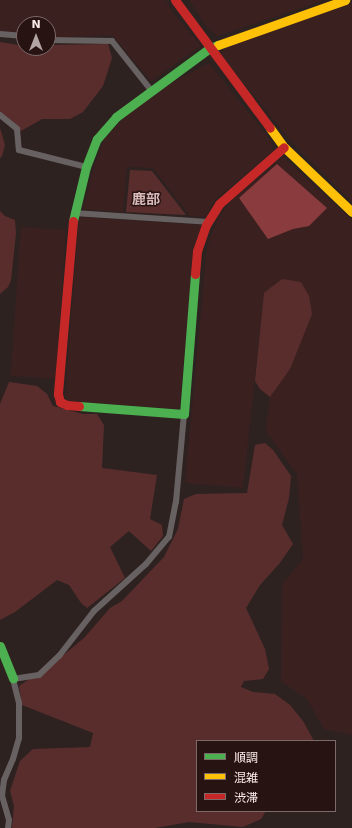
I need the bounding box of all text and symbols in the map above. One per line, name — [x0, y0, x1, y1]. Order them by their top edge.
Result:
north arrow — [16, 16, 56, 56]
text: N — [31, 18, 41, 31]
district label: 鹿部 — [132, 191, 160, 207]
legend — [196, 740, 336, 812]
text: 順調 — [234, 751, 258, 765]
text: 混雑 — [234, 771, 258, 785]
text: 渋滞 — [234, 791, 258, 805]

